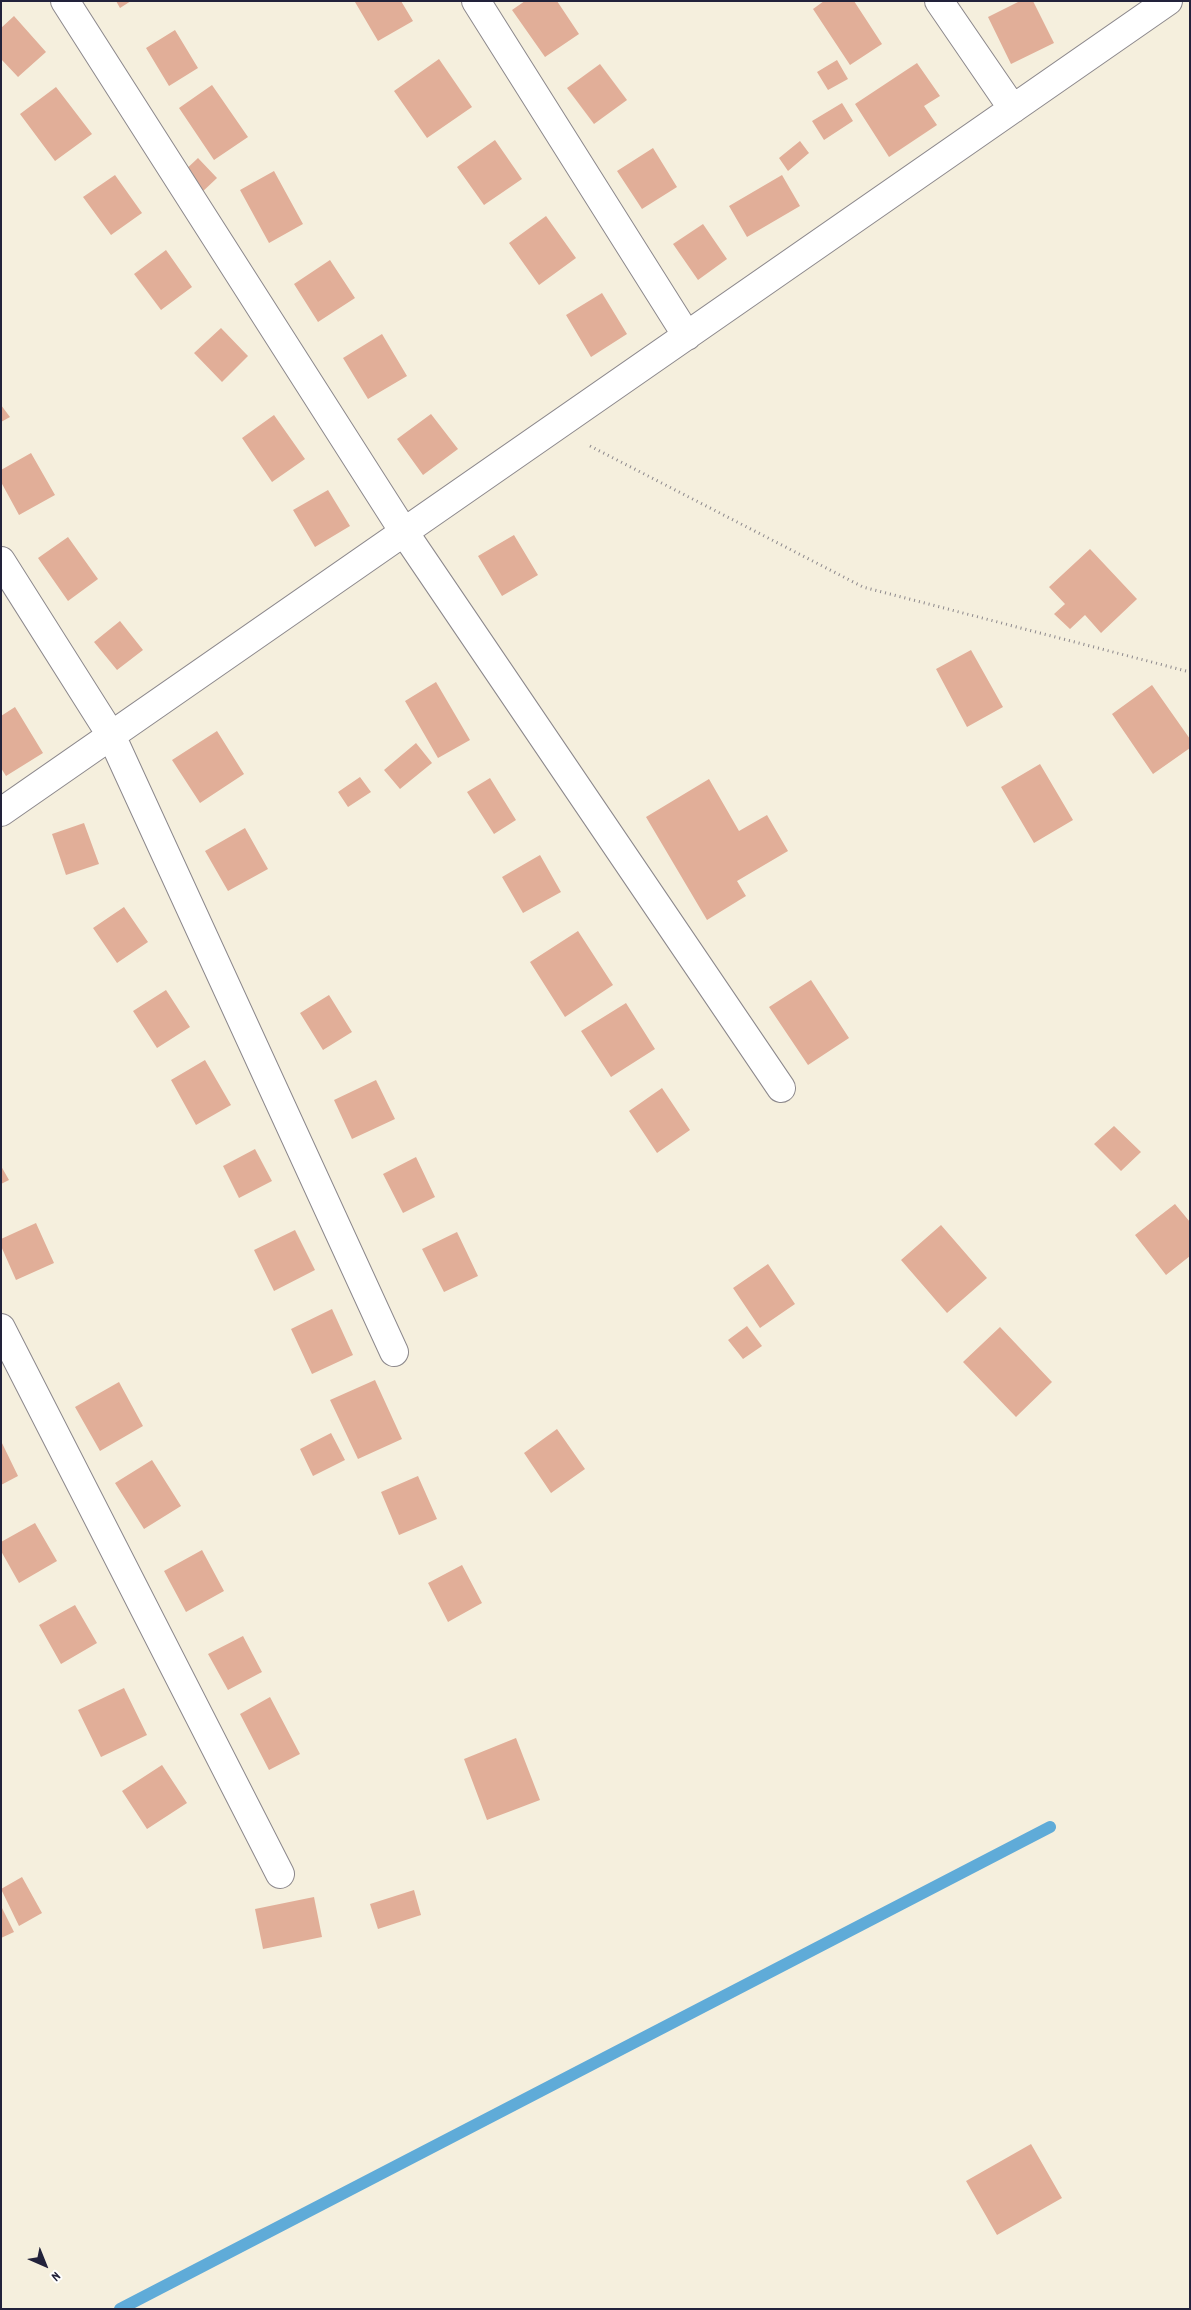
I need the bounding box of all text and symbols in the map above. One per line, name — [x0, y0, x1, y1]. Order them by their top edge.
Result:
north arrow — [20, 2240, 70, 2290]
text: N — [46, 2266, 65, 2285]

